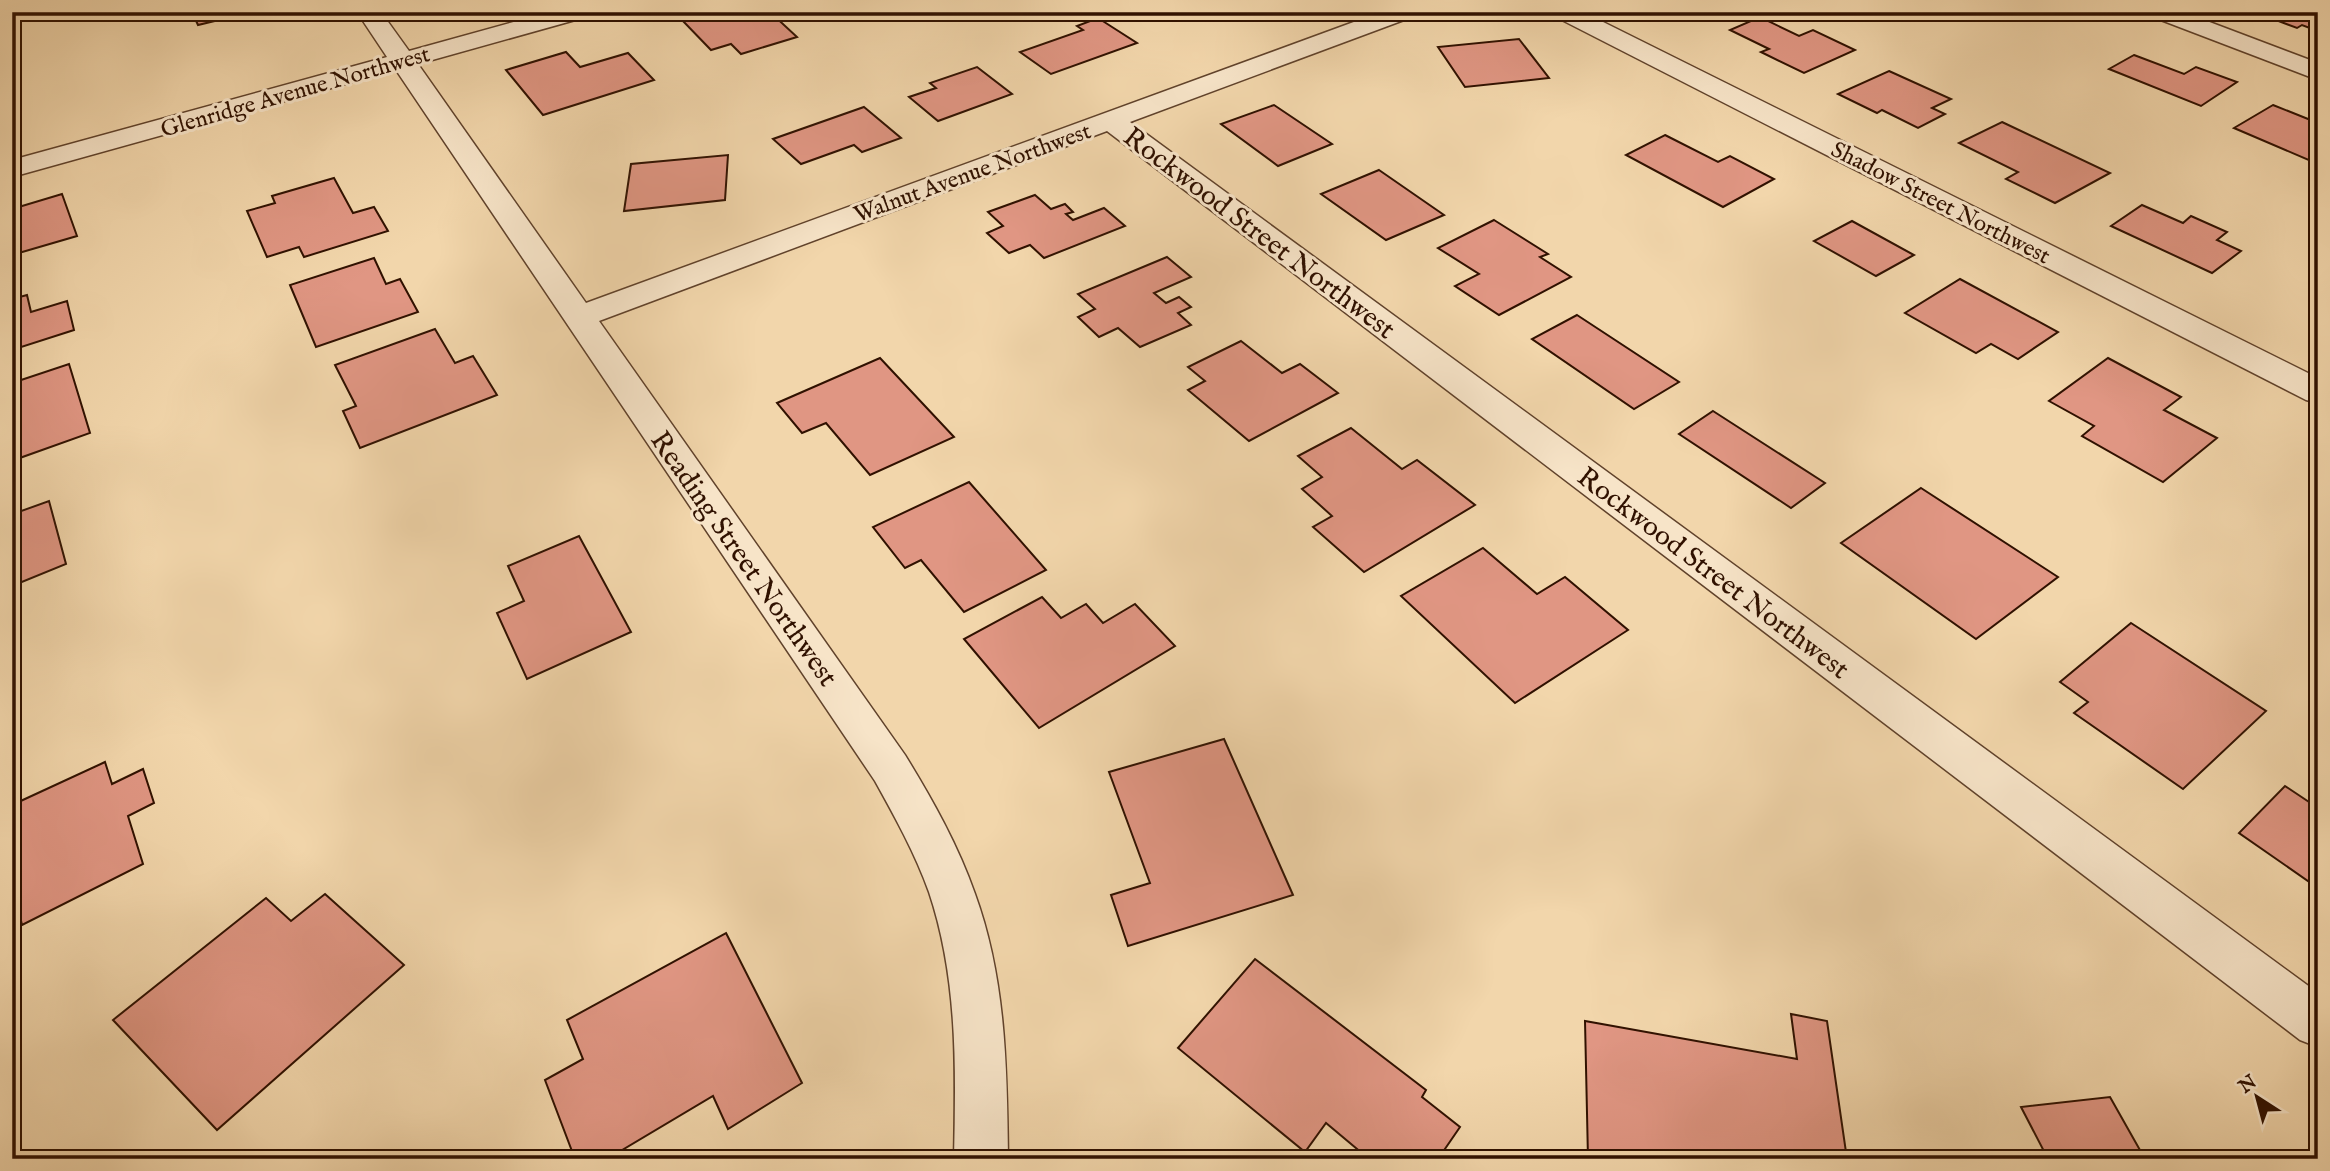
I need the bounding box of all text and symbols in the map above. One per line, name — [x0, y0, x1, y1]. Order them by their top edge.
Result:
street label: Glenridge Avenue Northwest — [157, 40, 433, 145]
street label: Walnut Avenue Northwest — [850, 117, 1095, 230]
street label: Rockwood Street Northwest — [1116, 120, 1402, 348]
street label: Shadow Street Northwest — [1826, 135, 2055, 271]
street label: Reading Street Northwest — [641, 425, 845, 694]
street label: Rockwood Street Northwest — [1570, 460, 1856, 688]
north arrow — [2222, 1062, 2292, 1132]
text: N — [2234, 1070, 2262, 1100]

